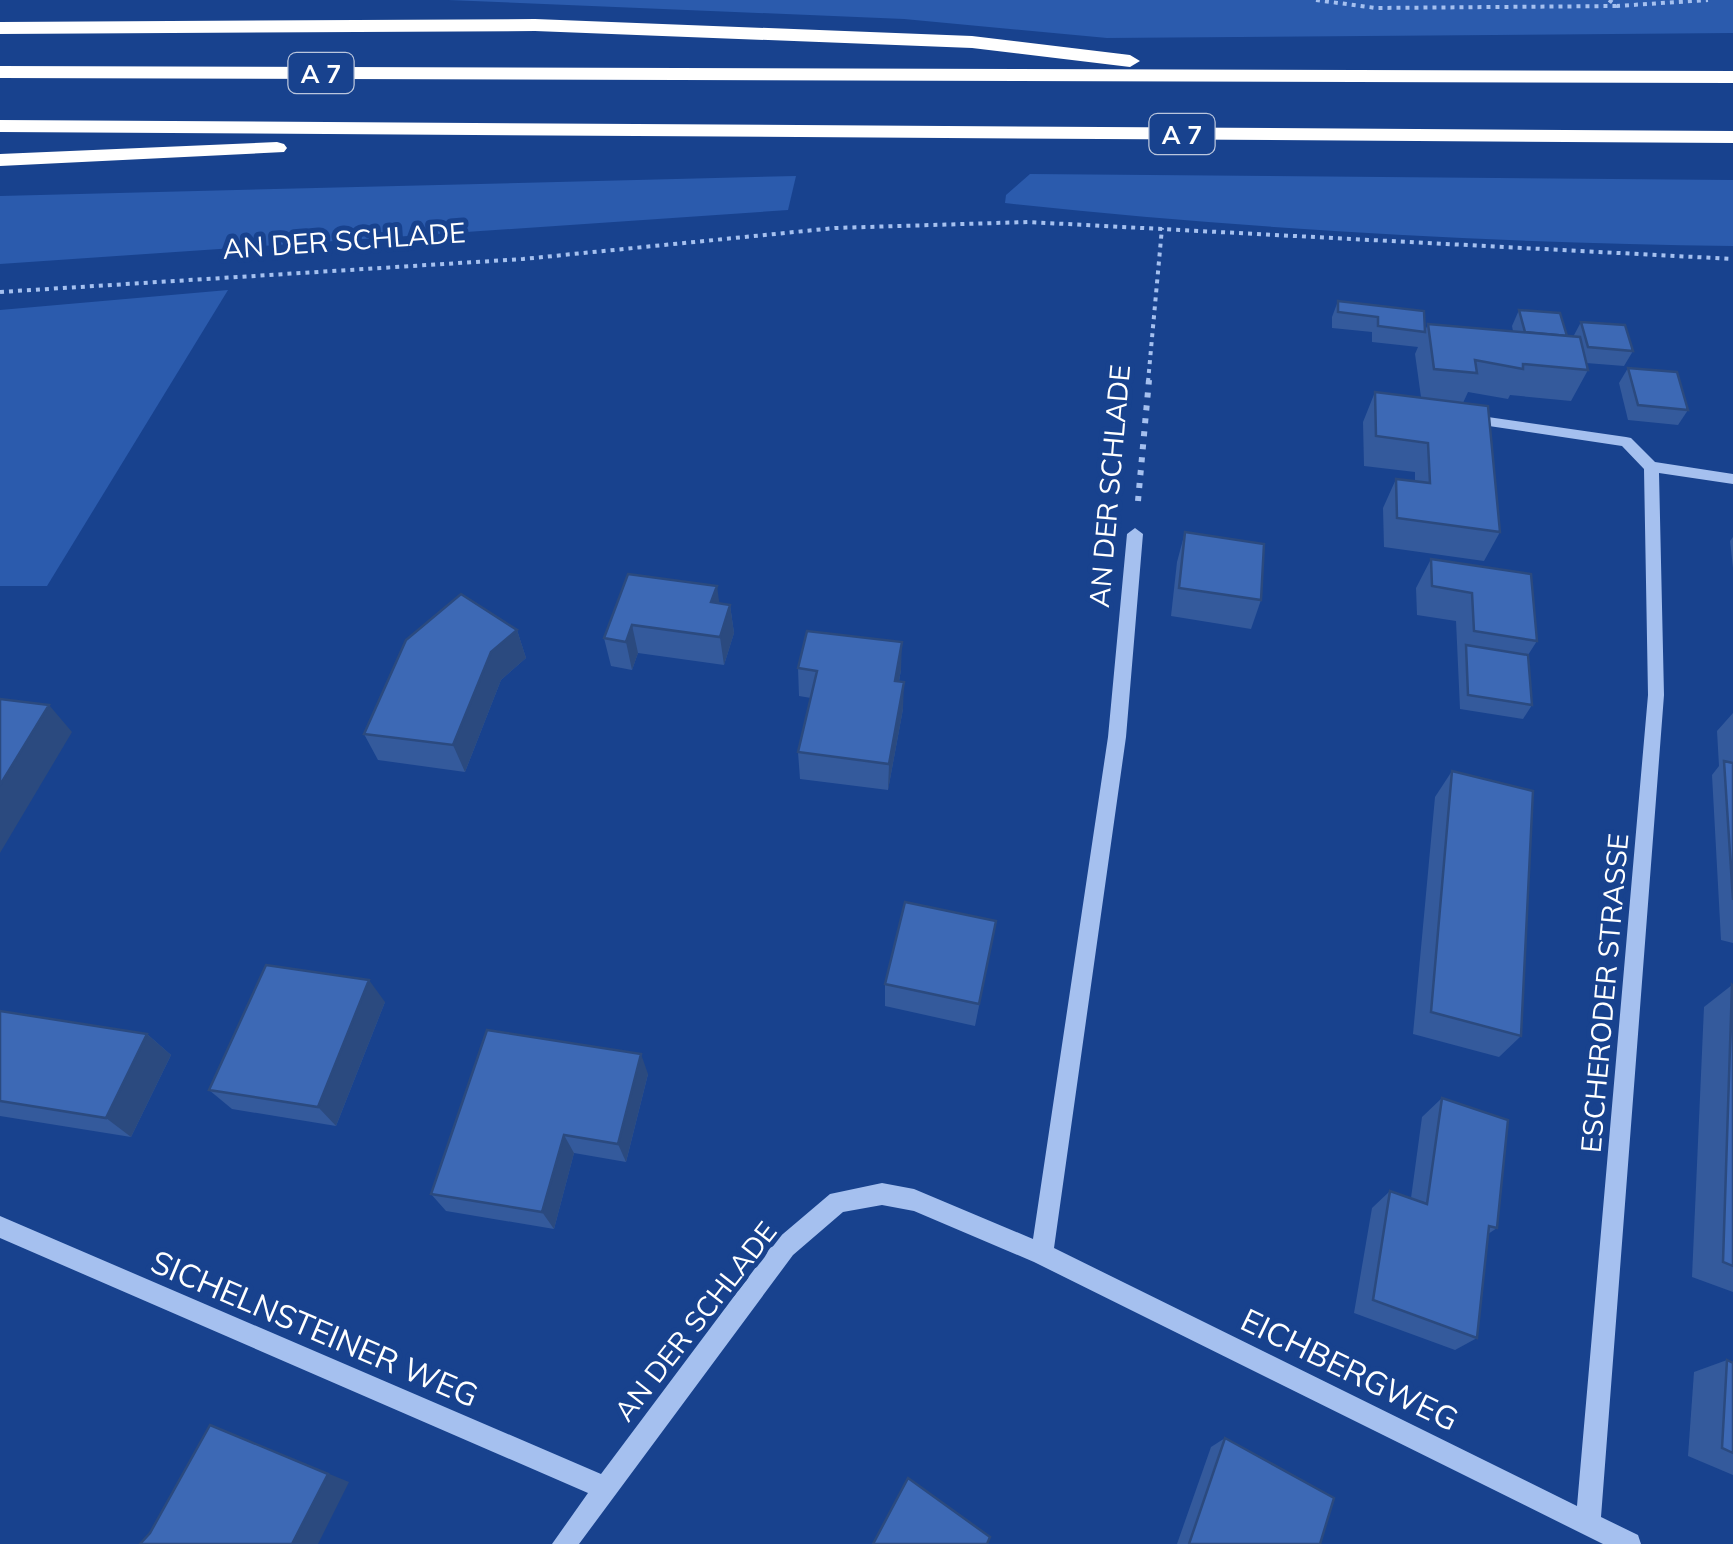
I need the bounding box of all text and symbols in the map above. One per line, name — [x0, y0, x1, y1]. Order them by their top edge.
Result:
road number: A 7 — [288, 53, 354, 93]
road number: A 7 — [1150, 114, 1214, 154]
street label: AN DER SCHLADE — [221, 214, 467, 266]
street label: AN DER SCHLADE — [1081, 363, 1137, 609]
street label: ESCHERODER STRASSE — [1573, 832, 1635, 1154]
street label: AN DER SCHLADE — [606, 1214, 784, 1428]
street label: SICHELNSTEINER WEG — [145, 1241, 485, 1415]
street label: EICHBERGWEG — [1235, 1299, 1465, 1439]

